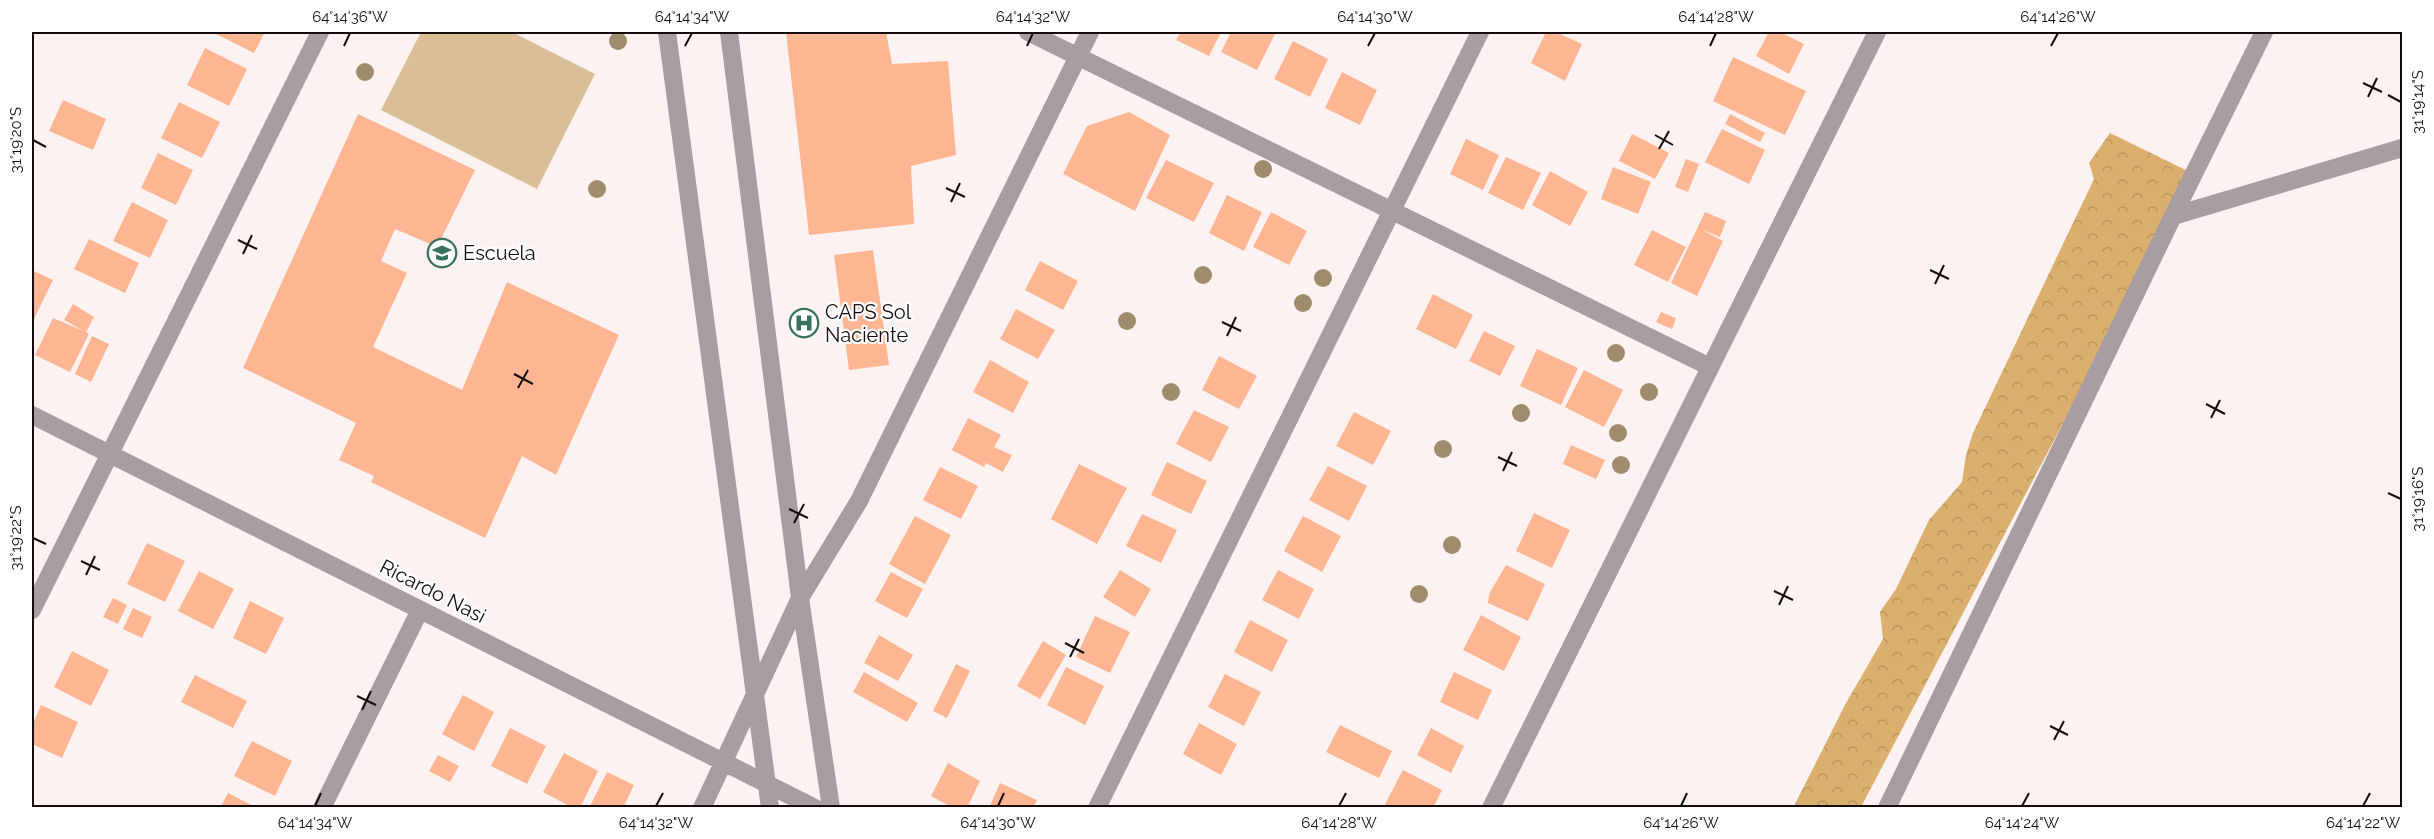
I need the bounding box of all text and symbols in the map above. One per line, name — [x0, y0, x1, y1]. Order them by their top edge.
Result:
text: 64°14'36"W — [312, 8, 388, 26]
text: 64°14'34"W — [655, 8, 730, 26]
text: 64°14'32"W — [996, 8, 1070, 26]
text: 64°14'30"W — [1337, 8, 1413, 26]
text: 64°14'28"W — [1678, 8, 1754, 26]
text: 64°14'26"W — [2020, 8, 2096, 26]
text: 31°19'14"S — [2409, 70, 2427, 134]
text: 31°19'20"S — [7, 107, 25, 173]
school or university icon: Escuela — [426, 237, 458, 269]
place label: Escuela — [463, 241, 536, 265]
place label: CAPS Sol Naciente — [825, 300, 912, 347]
hospital icon: CAPS Sol Naciente — [788, 307, 820, 339]
text: 31°19'16"S — [2409, 467, 2427, 531]
text: 31°19'22"S — [7, 505, 25, 571]
street label: Ricardo Nasi — [376, 554, 490, 628]
text: 64°14'34"W — [278, 814, 353, 832]
text: 64°14'32"W — [619, 814, 693, 832]
text: 64°14'30"W — [960, 814, 1036, 832]
text: 64°14'28"W — [1301, 814, 1377, 832]
text: 64°14'26"W — [1643, 814, 1719, 832]
text: 64°14'24"W — [1985, 814, 2060, 832]
text: 64°14'22"W — [2326, 814, 2400, 832]

